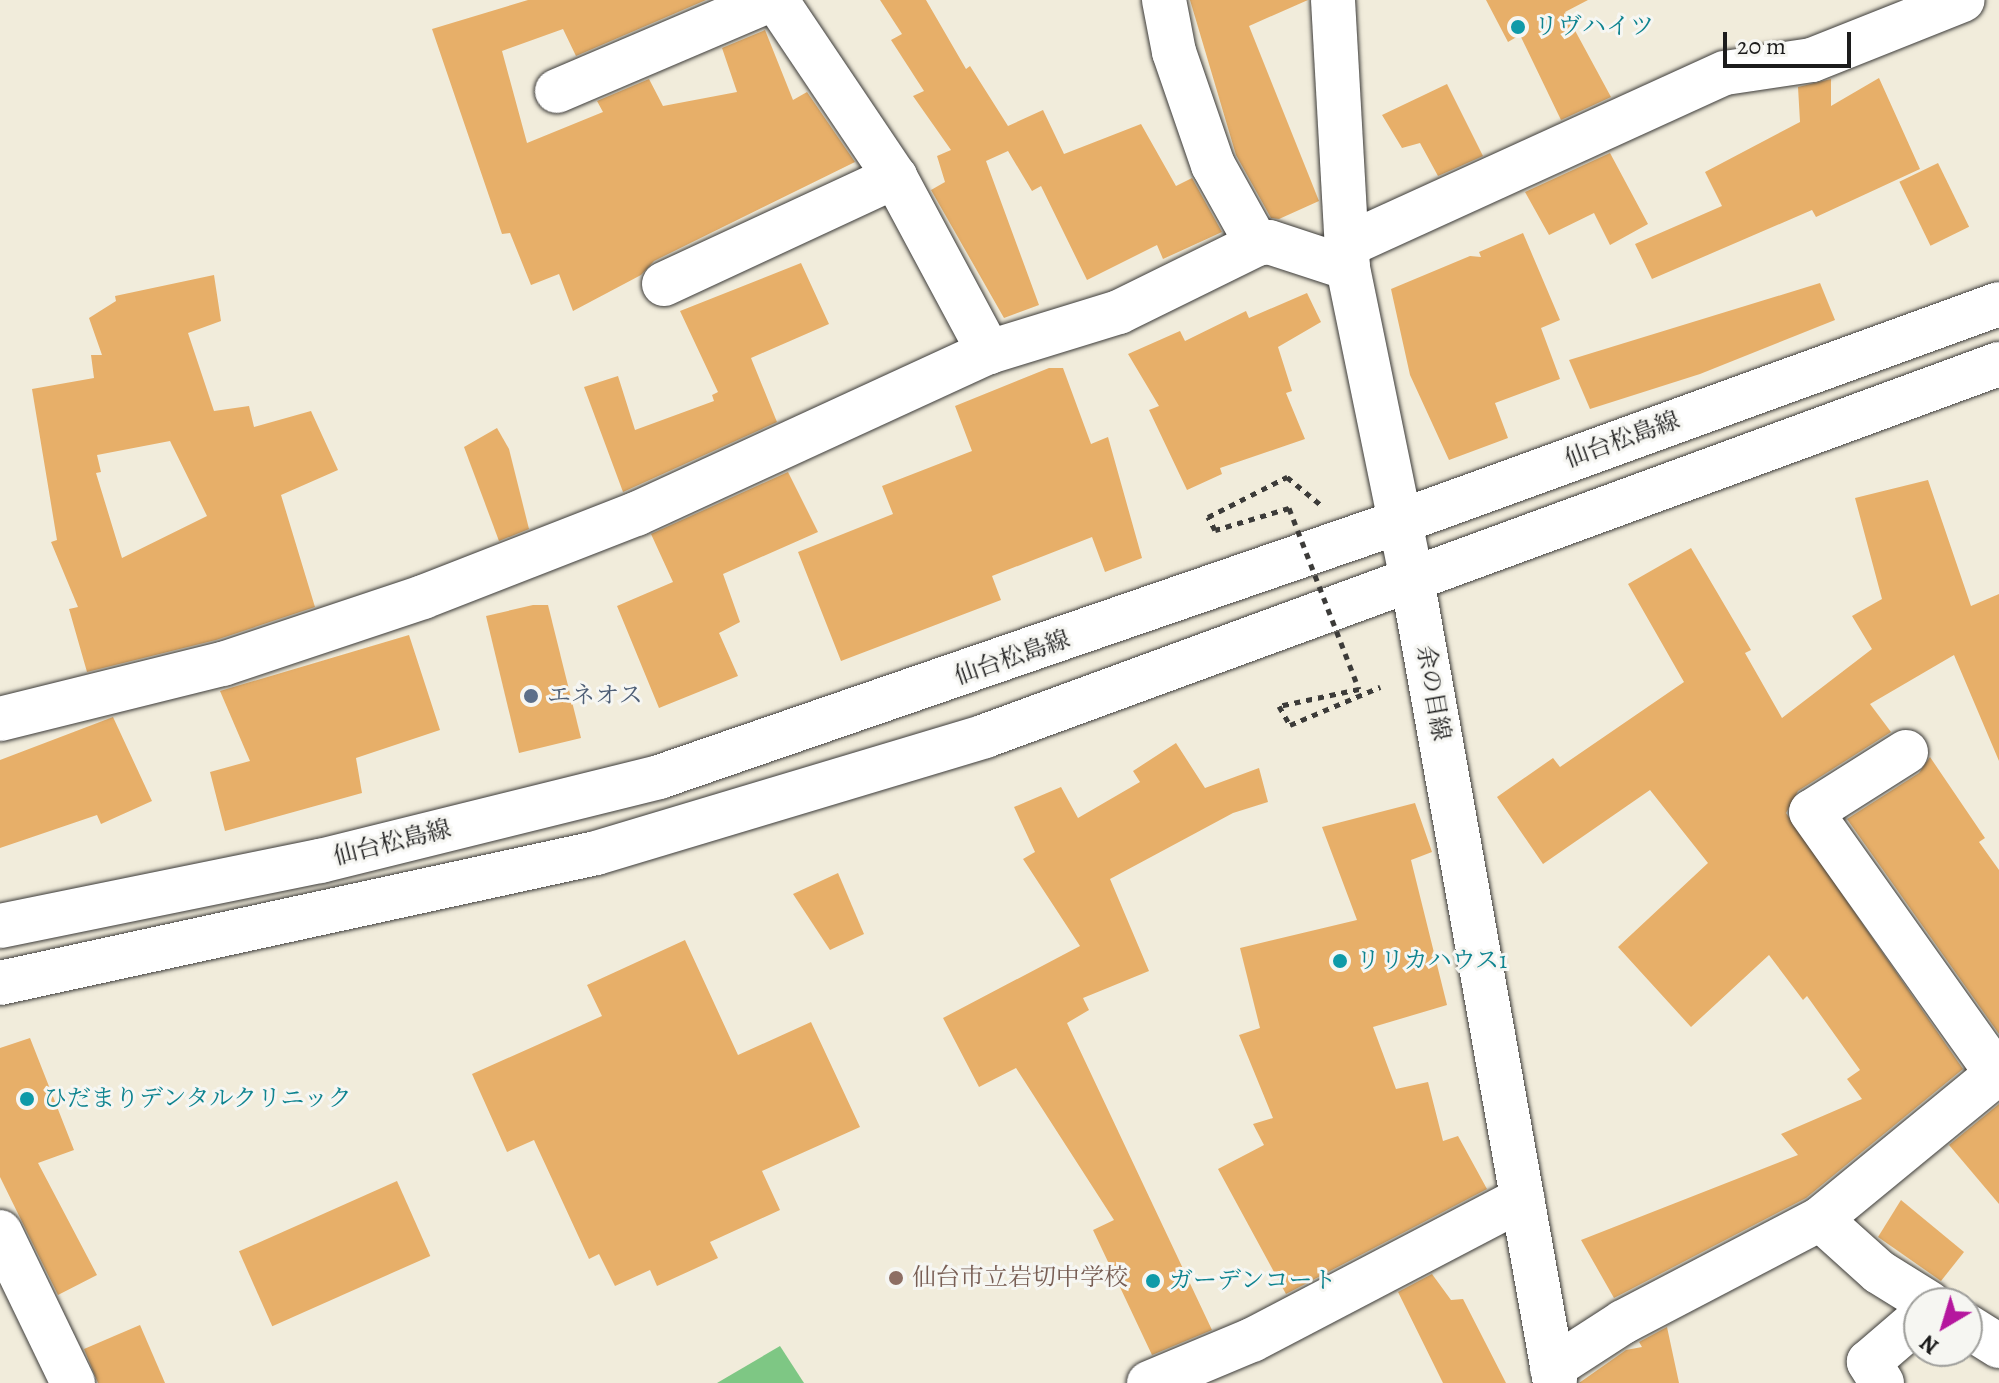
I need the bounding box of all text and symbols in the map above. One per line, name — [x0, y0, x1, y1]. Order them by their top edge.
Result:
place label: リヴハイツ — [1534, 13, 1654, 41]
scale bar — [1727, 16, 1855, 66]
marker: リヴハイツ — [1509, 18, 1527, 36]
text: 20 m — [1737, 30, 1786, 62]
street label: 仙台松島線 — [1561, 406, 1683, 474]
street label: 仙台松島線 — [951, 625, 1073, 691]
street label: 余の目線 — [1410, 643, 1456, 743]
place label: エネオス — [547, 682, 643, 710]
marker: エネオス — [522, 687, 540, 705]
street label: 仙台松島線 — [330, 815, 454, 871]
place label: リリカハウス1 — [1356, 947, 1508, 975]
marker: リリカハウス1 — [1331, 952, 1349, 970]
place label: ひだまりデンタルクリニック — [43, 1085, 355, 1113]
marker: ひだまりデンタルクリニック — [18, 1090, 36, 1108]
place label: 仙台市立岩切中学校 — [912, 1264, 1128, 1292]
place label: ガーデンコート — [1169, 1267, 1337, 1295]
marker: 仙台市立岩切中学校 — [887, 1269, 905, 1287]
marker: ガーデンコート — [1144, 1272, 1162, 1290]
north arrow — [1903, 1287, 1983, 1367]
text: N — [1914, 1328, 1945, 1361]

